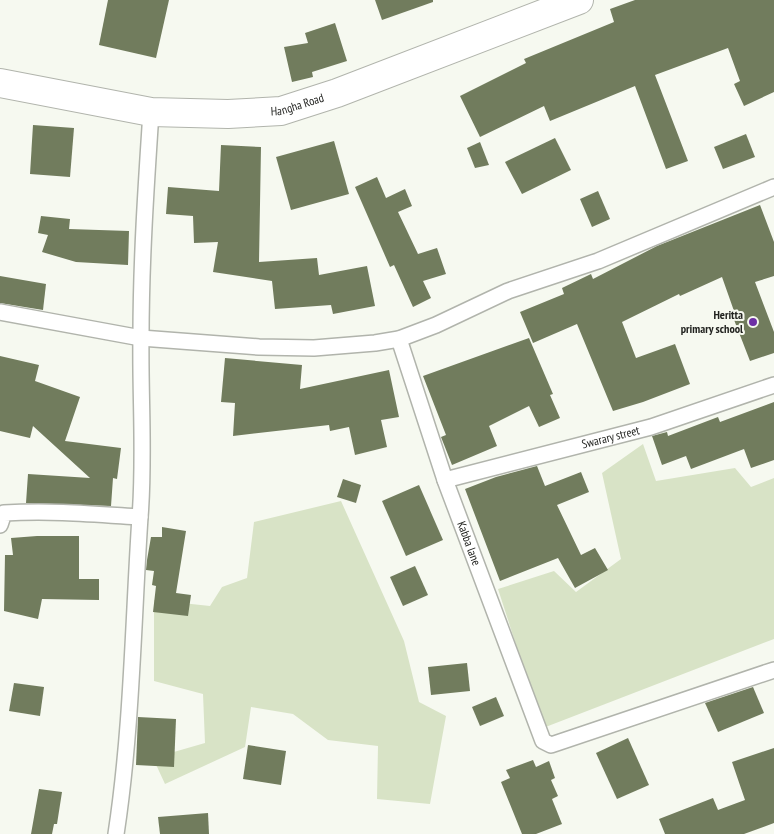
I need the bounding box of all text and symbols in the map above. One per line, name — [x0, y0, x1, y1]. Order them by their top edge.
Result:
street label: Hangha Road — [270, 90, 326, 119]
place label: Heritta primary school — [681, 307, 743, 336]
marker: Heritta primary school — [747, 316, 759, 328]
street label: Swarary street — [580, 422, 642, 452]
street label: Kabba lane — [454, 519, 484, 567]

